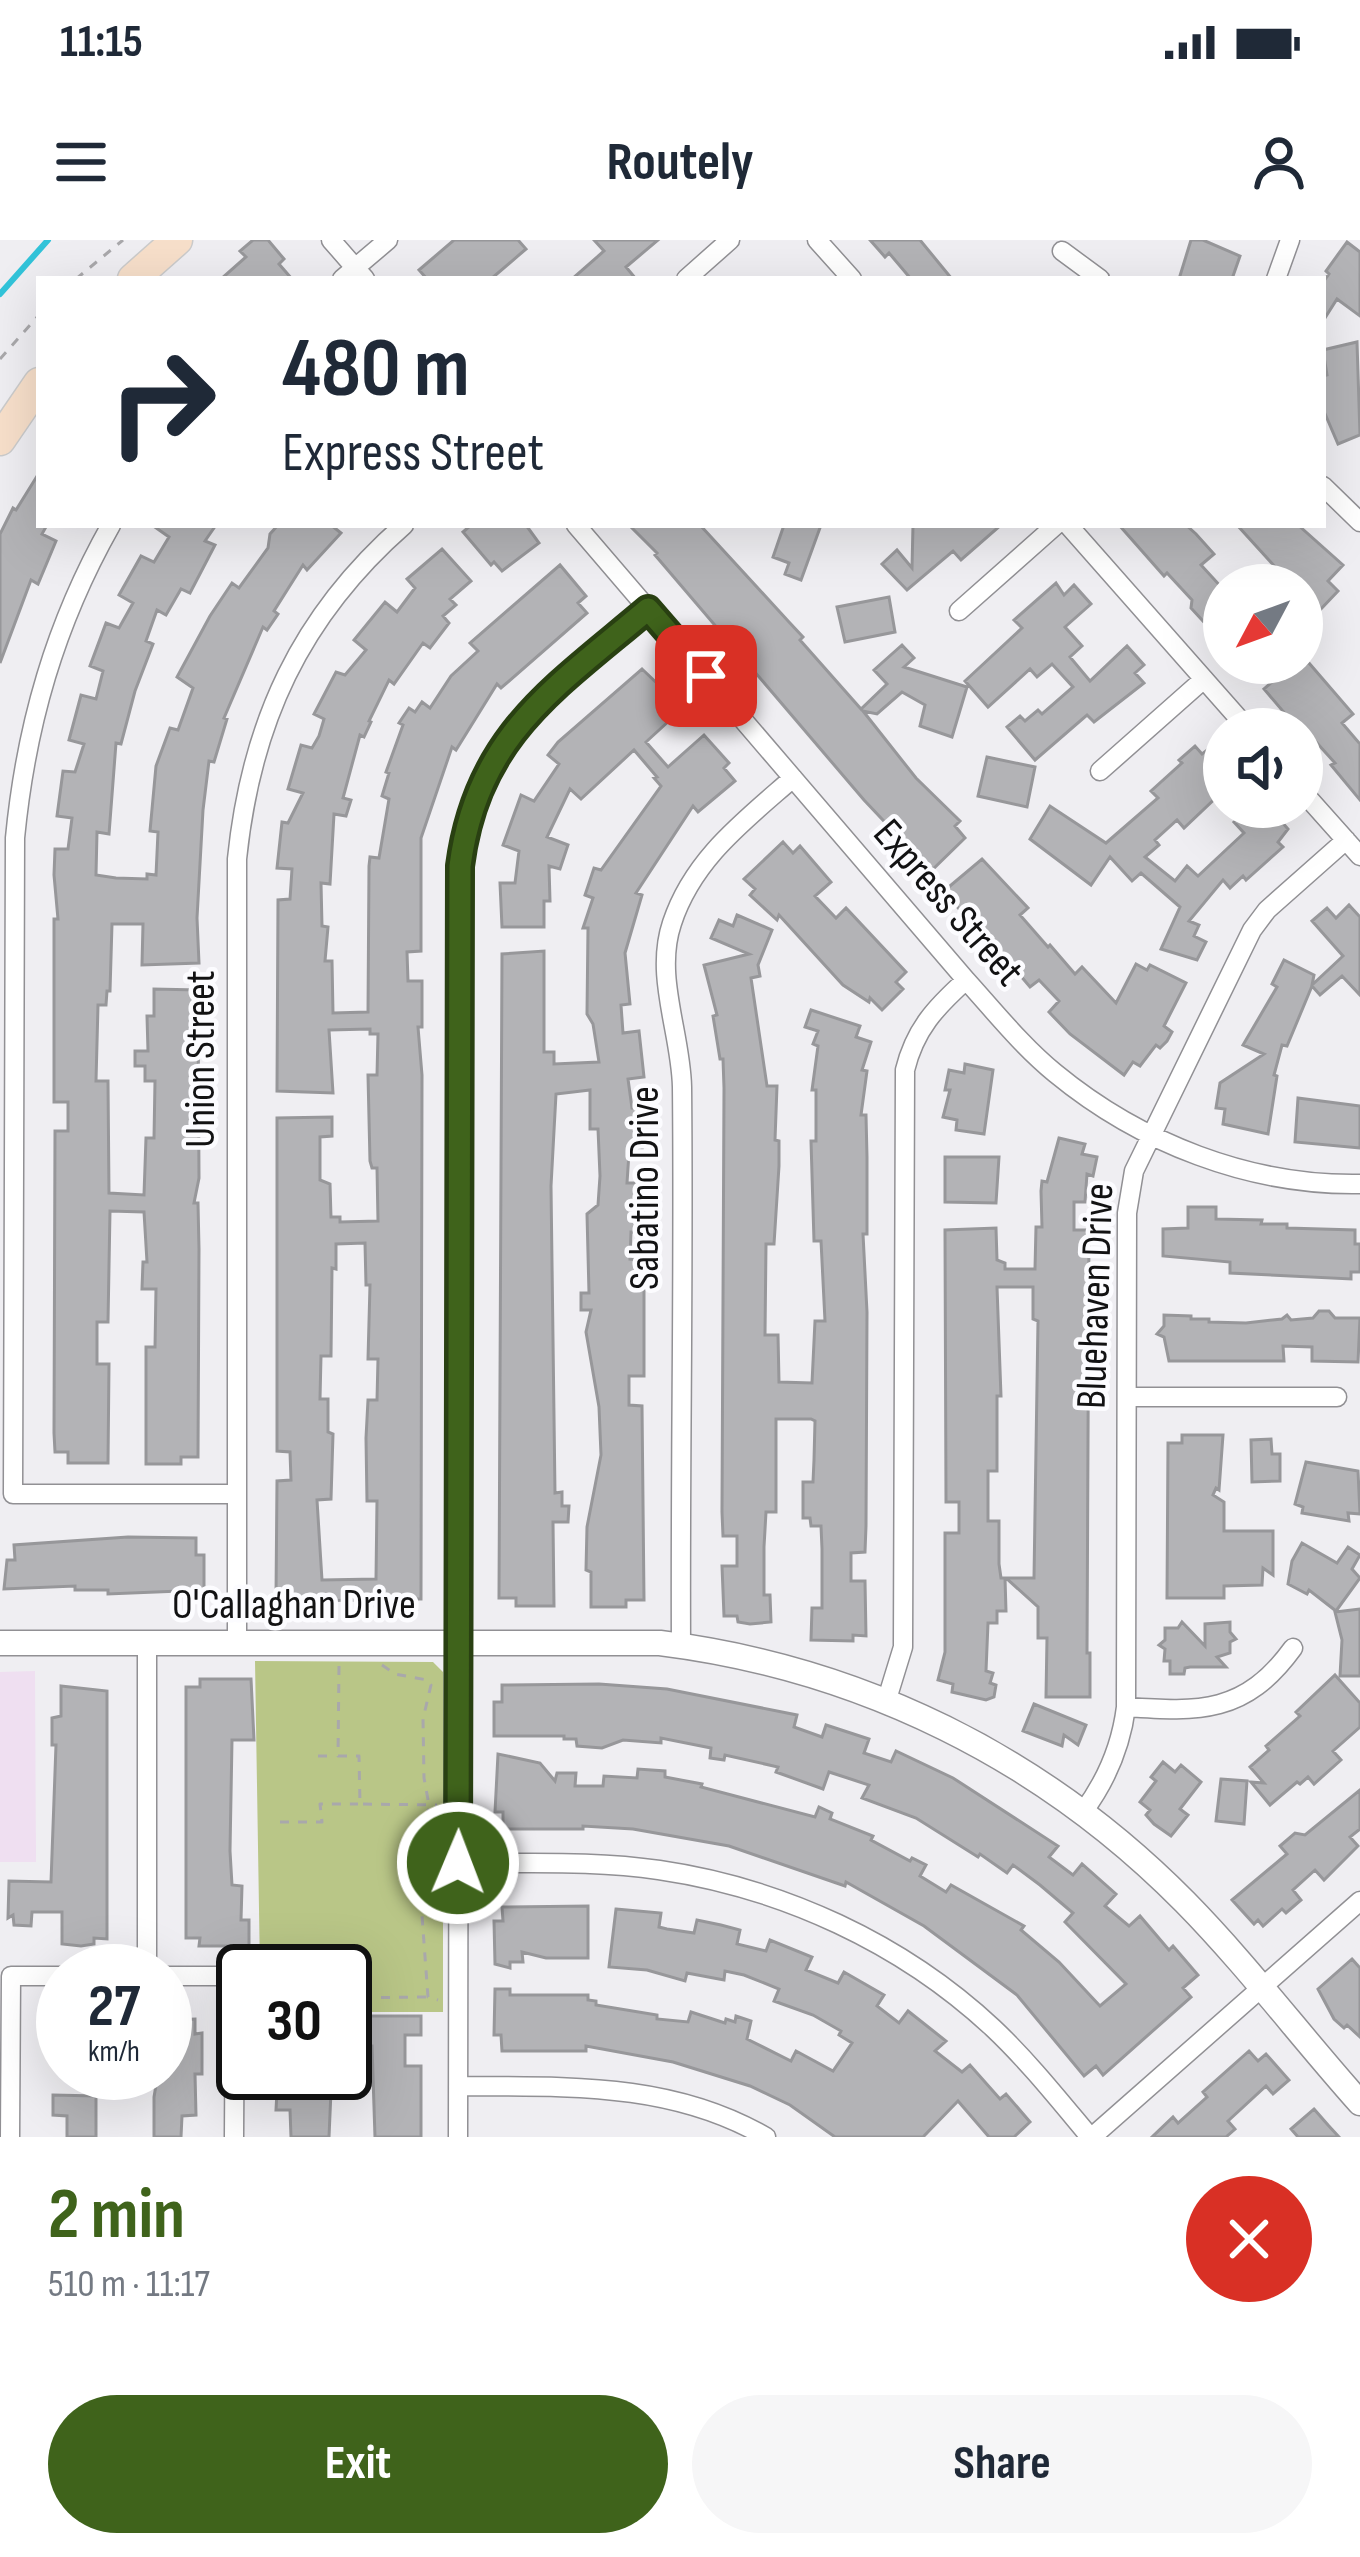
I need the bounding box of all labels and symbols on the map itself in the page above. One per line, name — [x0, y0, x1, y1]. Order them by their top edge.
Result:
north arrow — [1203, 564, 1323, 684]
pin — [655, 625, 757, 727]
street label: Express Street — [862, 809, 1034, 997]
street label: Union Street — [176, 970, 227, 1148]
street label: Sabatino Drive — [620, 1086, 671, 1290]
street label: Bluehaven Drive — [1067, 1182, 1125, 1410]
street label: O'Callaghan Drive — [172, 1580, 416, 1631]
position arrow — [395, 1800, 521, 1926]
speed limit sign: 30 — [216, 1944, 372, 2100]

